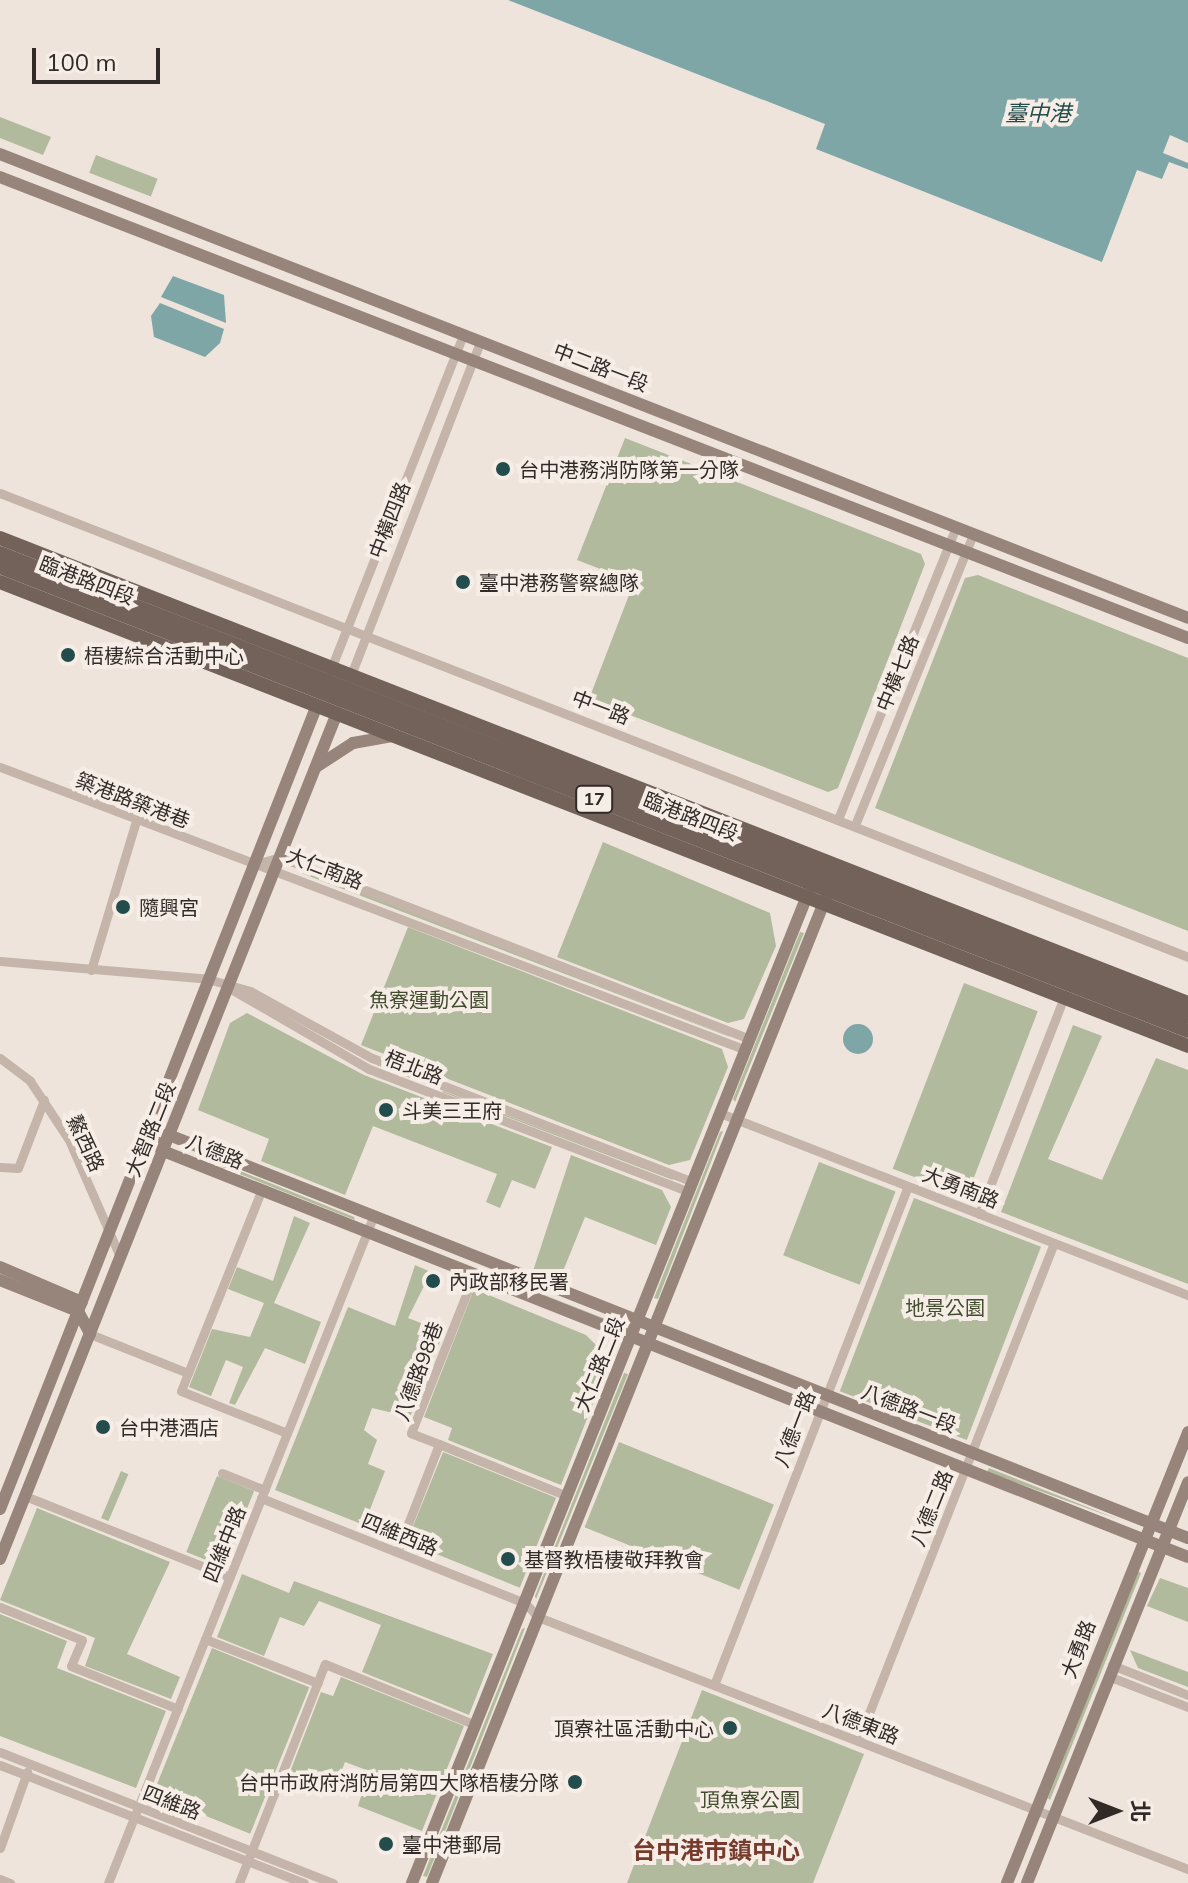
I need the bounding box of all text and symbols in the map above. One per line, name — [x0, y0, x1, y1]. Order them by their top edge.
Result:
scale bar — [36, 32, 164, 82]
text: 100 m — [46, 47, 117, 77]
water label: 臺中港 — [1005, 101, 1071, 127]
street label: 中二路一段 — [550, 338, 652, 396]
place label: 台中港務消防隊第一分隊 — [519, 457, 739, 481]
marker: 台中港務消防隊第一分隊 — [494, 460, 512, 478]
street label: 中橫四路 — [363, 478, 415, 562]
street label: 臨港路四段 — [36, 551, 138, 609]
place label: 臺中港務警察總隊 — [479, 570, 639, 594]
marker: 臺中港務警察總隊 — [454, 573, 472, 591]
street label: 中橫七路 — [871, 631, 923, 715]
place label: 梧棲綜合活動中心 — [84, 643, 244, 667]
marker: 梧棲綜合活動中心 — [59, 646, 77, 664]
street label: 中一路 — [569, 685, 633, 729]
street label: 築港路築港巷 — [73, 767, 193, 833]
road number: 17 — [574, 785, 614, 813]
street label: 臨港路四段 — [640, 787, 742, 845]
street label: 大仁南路 — [283, 842, 367, 894]
place label: 隨興宮 — [139, 895, 199, 919]
marker: 隨興宮 — [114, 898, 132, 916]
park label: 魚寮運動公園 — [369, 987, 489, 1011]
street label: 梧北路 — [382, 1045, 446, 1089]
street label: 大智路二段 — [120, 1078, 180, 1180]
place label: 斗美三王府 — [402, 1098, 502, 1122]
marker: 斗美三王府 — [377, 1101, 395, 1119]
street label: 鰲西路 — [62, 1111, 110, 1175]
street label: 八德路 — [183, 1129, 247, 1173]
street label: 大勇南路 — [919, 1161, 1003, 1213]
place label: 內政部移民署 — [449, 1269, 569, 1293]
marker: 內政部移民署 — [424, 1272, 442, 1290]
park label: 地景公園 — [905, 1295, 985, 1319]
street label: 大仁路二段 — [569, 1313, 629, 1415]
street label: 八德路98巷 — [389, 1318, 447, 1424]
street label: 八德路一段 — [858, 1379, 960, 1437]
street label: 八德一路 — [768, 1387, 820, 1471]
place label: 台中港酒店 — [119, 1415, 219, 1439]
marker: 台中港酒店 — [94, 1418, 112, 1436]
street label: 八德二路 — [905, 1466, 957, 1550]
street label: 四維中路 — [198, 1502, 250, 1586]
street label: 四維西路 — [358, 1508, 442, 1560]
place label: 基督教梧棲敬拜教會 — [524, 1547, 704, 1571]
marker: 基督教梧棲敬拜教會 — [499, 1550, 517, 1568]
street label: 大勇路 — [1056, 1617, 1100, 1681]
street label: 八德東路 — [819, 1697, 903, 1749]
place label: 頂寮社區活動中心 — [554, 1716, 714, 1740]
marker: 頂寮社區活動中心 — [721, 1719, 739, 1737]
place label: 台中市政府消防局第四大隊梧棲分隊 — [239, 1770, 559, 1794]
north arrow — [1076, 1771, 1156, 1851]
marker: 台中市政府消防局第四大隊梧棲分隊 — [566, 1773, 584, 1791]
street label: 四維路 — [140, 1780, 204, 1824]
park label: 頂魚寮公園 — [700, 1787, 800, 1811]
text: 北 — [1126, 1800, 1154, 1822]
place label: 臺中港郵局 — [402, 1832, 502, 1856]
marker: 臺中港郵局 — [377, 1835, 395, 1853]
district label: 台中港市鎮中心 — [632, 1837, 800, 1865]

